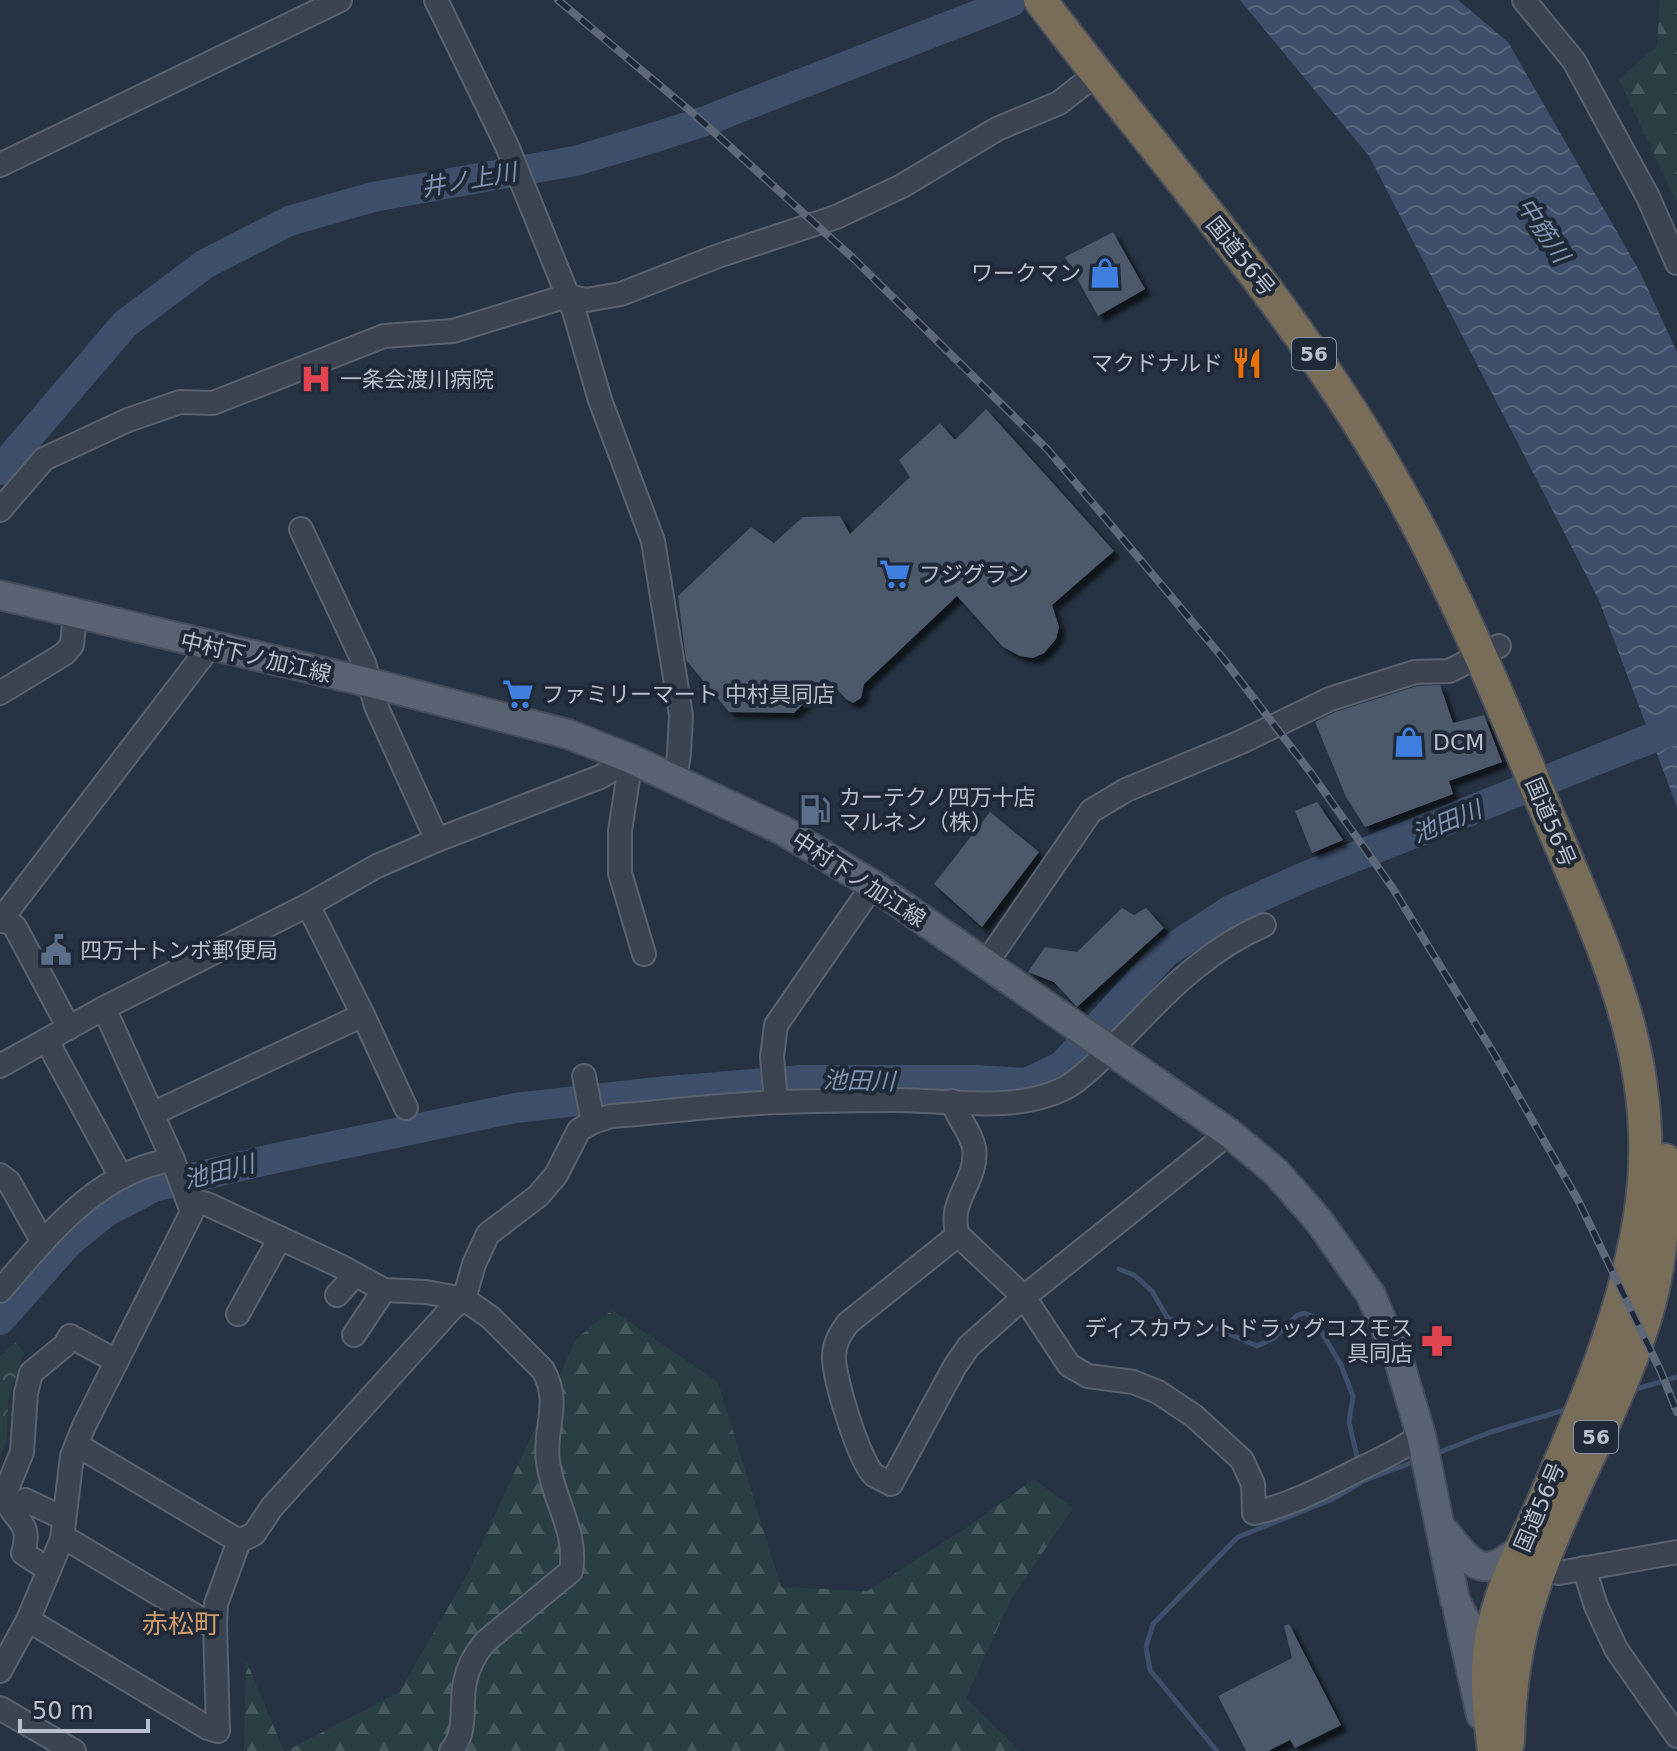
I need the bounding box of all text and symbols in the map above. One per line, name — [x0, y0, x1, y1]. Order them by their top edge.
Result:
water label: 井ノ上川 — [419, 157, 522, 202]
water label: 中筋川 — [1511, 192, 1576, 270]
street label: 国道56号 — [1201, 212, 1280, 301]
shop icon: ワークマン — [1088, 256, 1122, 290]
place label: ワークマン — [971, 261, 1081, 286]
road number: 56 — [1292, 338, 1336, 370]
restaurant icon: マクドナルド — [1230, 346, 1264, 380]
place label: マクドナルド — [1091, 351, 1223, 376]
hospital icon: 一条会渡川病院 — [299, 362, 333, 396]
place label: 一条会渡川病院 — [340, 367, 494, 392]
supermarket icon: フジグラン — [878, 557, 912, 591]
place label: フジグラン — [919, 562, 1029, 587]
street label: 中村下ノ加江線 — [178, 628, 334, 687]
supermarket icon: ファミリーマート 中村具同店 — [501, 677, 535, 711]
place label: ファミリーマート 中村具同店 — [542, 682, 835, 707]
shop icon: DCM — [1392, 725, 1426, 759]
place label: DCM — [1433, 730, 1484, 755]
street label: 国道56号 — [1521, 774, 1580, 870]
place label: カーテクノ四万十店 マルネン（株） — [839, 785, 1036, 835]
fuel station icon: カーテクノ四万十店 マルネン（株） — [798, 793, 832, 827]
water label: 池田川 — [1408, 794, 1488, 848]
street label: 中村下ノ加江線 — [787, 827, 930, 932]
public building icon: 四万十トンボ郵便局 — [39, 933, 73, 967]
place label: 四万十トンボ郵便局 — [80, 938, 278, 963]
water label: 池田川 — [823, 1066, 898, 1096]
water label: 池田川 — [181, 1149, 260, 1194]
place label: ディスカウントドラッグコスモス 具同店 — [1085, 1316, 1413, 1366]
pharmacy icon: ディスカウントドラッグコスモス 具同店 — [1420, 1324, 1454, 1358]
road number: 56 — [1574, 1421, 1618, 1453]
street label: 国道56号 — [1510, 1459, 1569, 1555]
district label: 赤松町 — [142, 1609, 220, 1639]
scale bar — [20, 1683, 148, 1733]
text: 50 m — [32, 1697, 94, 1725]

